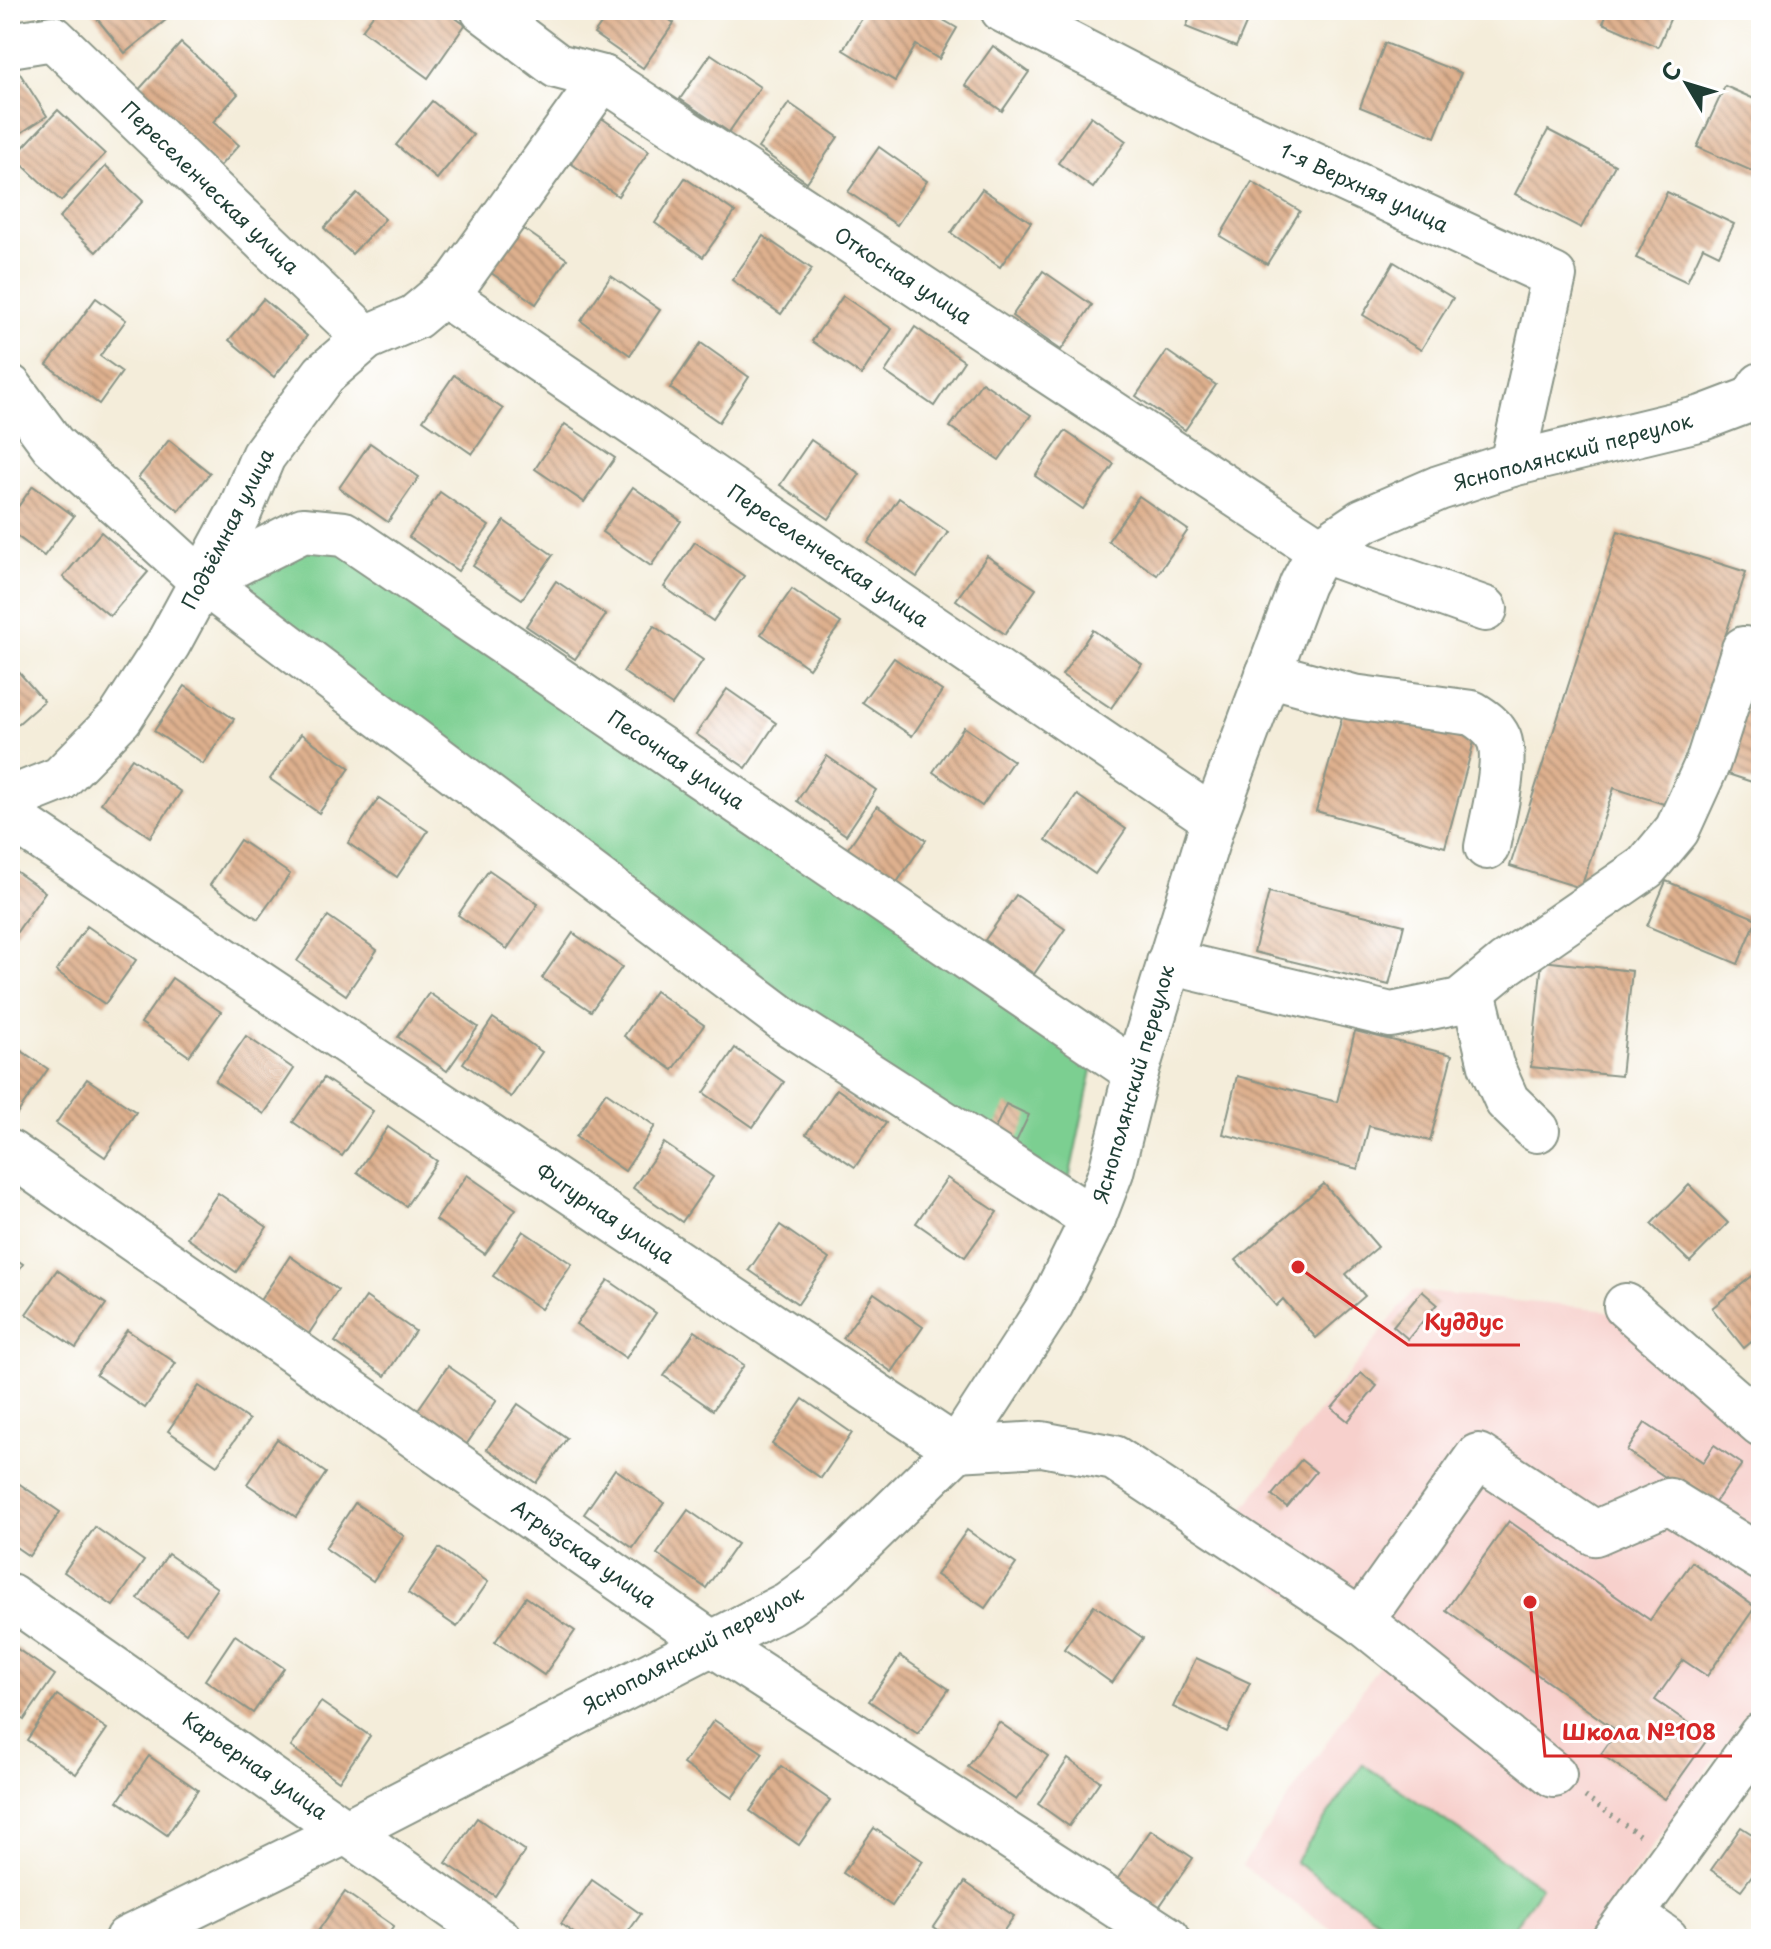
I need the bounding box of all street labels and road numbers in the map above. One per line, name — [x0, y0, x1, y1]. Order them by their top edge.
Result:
street label: Переселенческая улица — [115, 94, 307, 281]
street label: 1-я Верхняя улица — [1275, 135, 1454, 240]
street label: Откосная улица — [829, 219, 979, 331]
street label: Яснополянский переулок — [1450, 405, 1696, 497]
street label: Подъёмная улица — [174, 443, 281, 614]
street label: Переселенческая улица — [722, 476, 936, 634]
street label: Песочная улица — [602, 702, 751, 816]
street label: Яснополянский переулок — [1085, 961, 1181, 1206]
street label: Фигурная улица — [530, 1156, 681, 1271]
street label: Агрызская улица — [506, 1492, 663, 1615]
street label: Яснополянский переулок — [577, 1578, 808, 1720]
street label: Карьерная улица — [177, 1704, 335, 1827]

